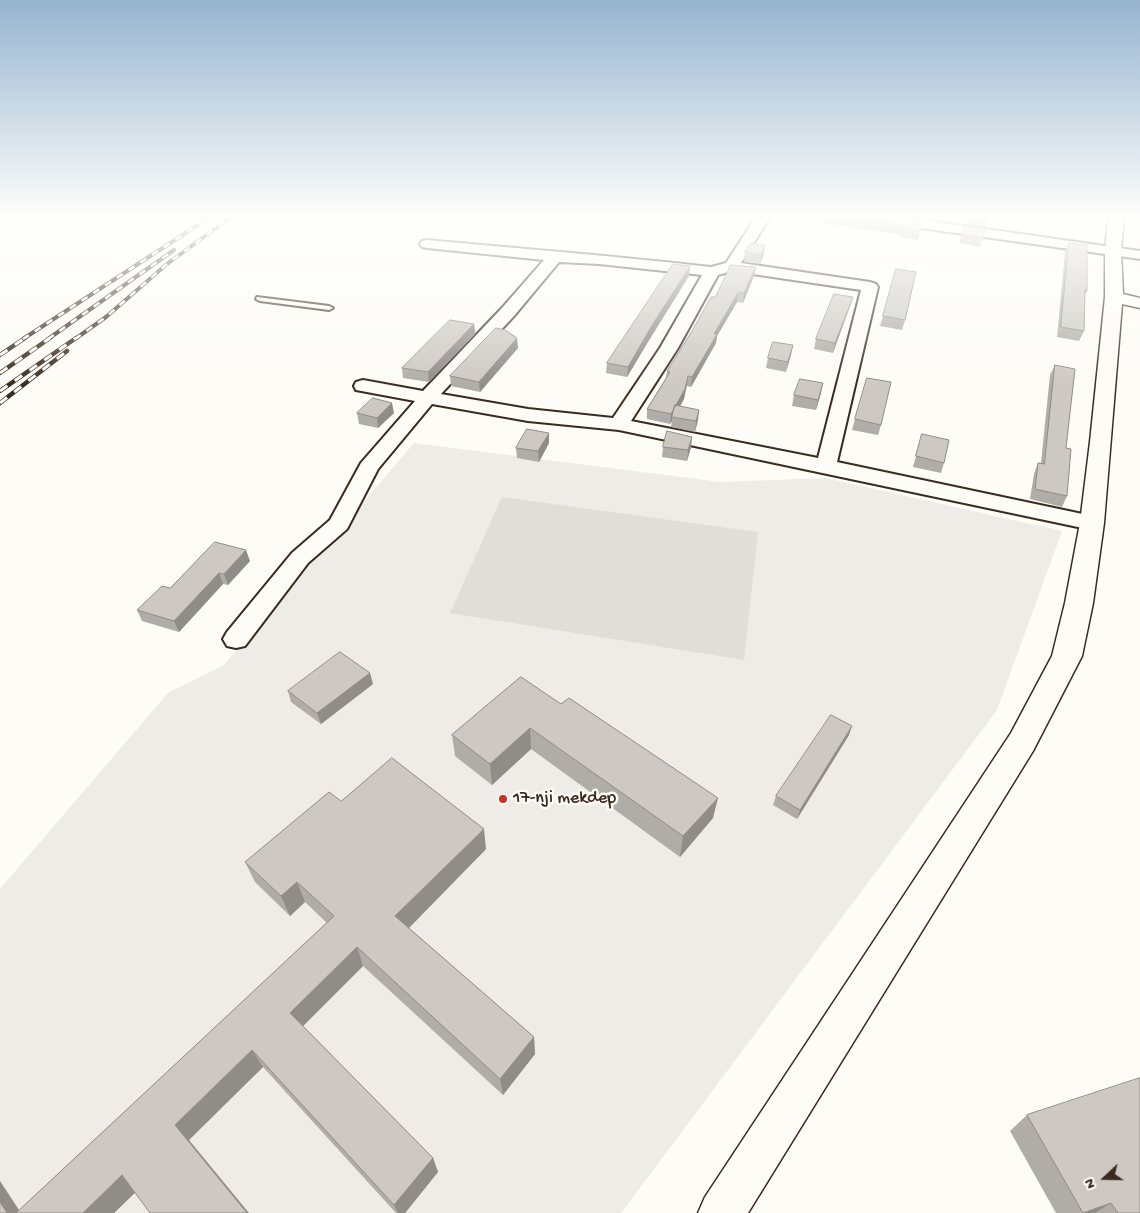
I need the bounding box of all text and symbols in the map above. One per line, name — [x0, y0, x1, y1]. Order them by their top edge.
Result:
place label: 17-nji mekdep — [513, 788, 616, 810]
marker: 17-nji mekdep — [497, 793, 509, 805]
north arrow — [1080, 1153, 1130, 1203]
text: N — [1081, 1176, 1100, 1191]

